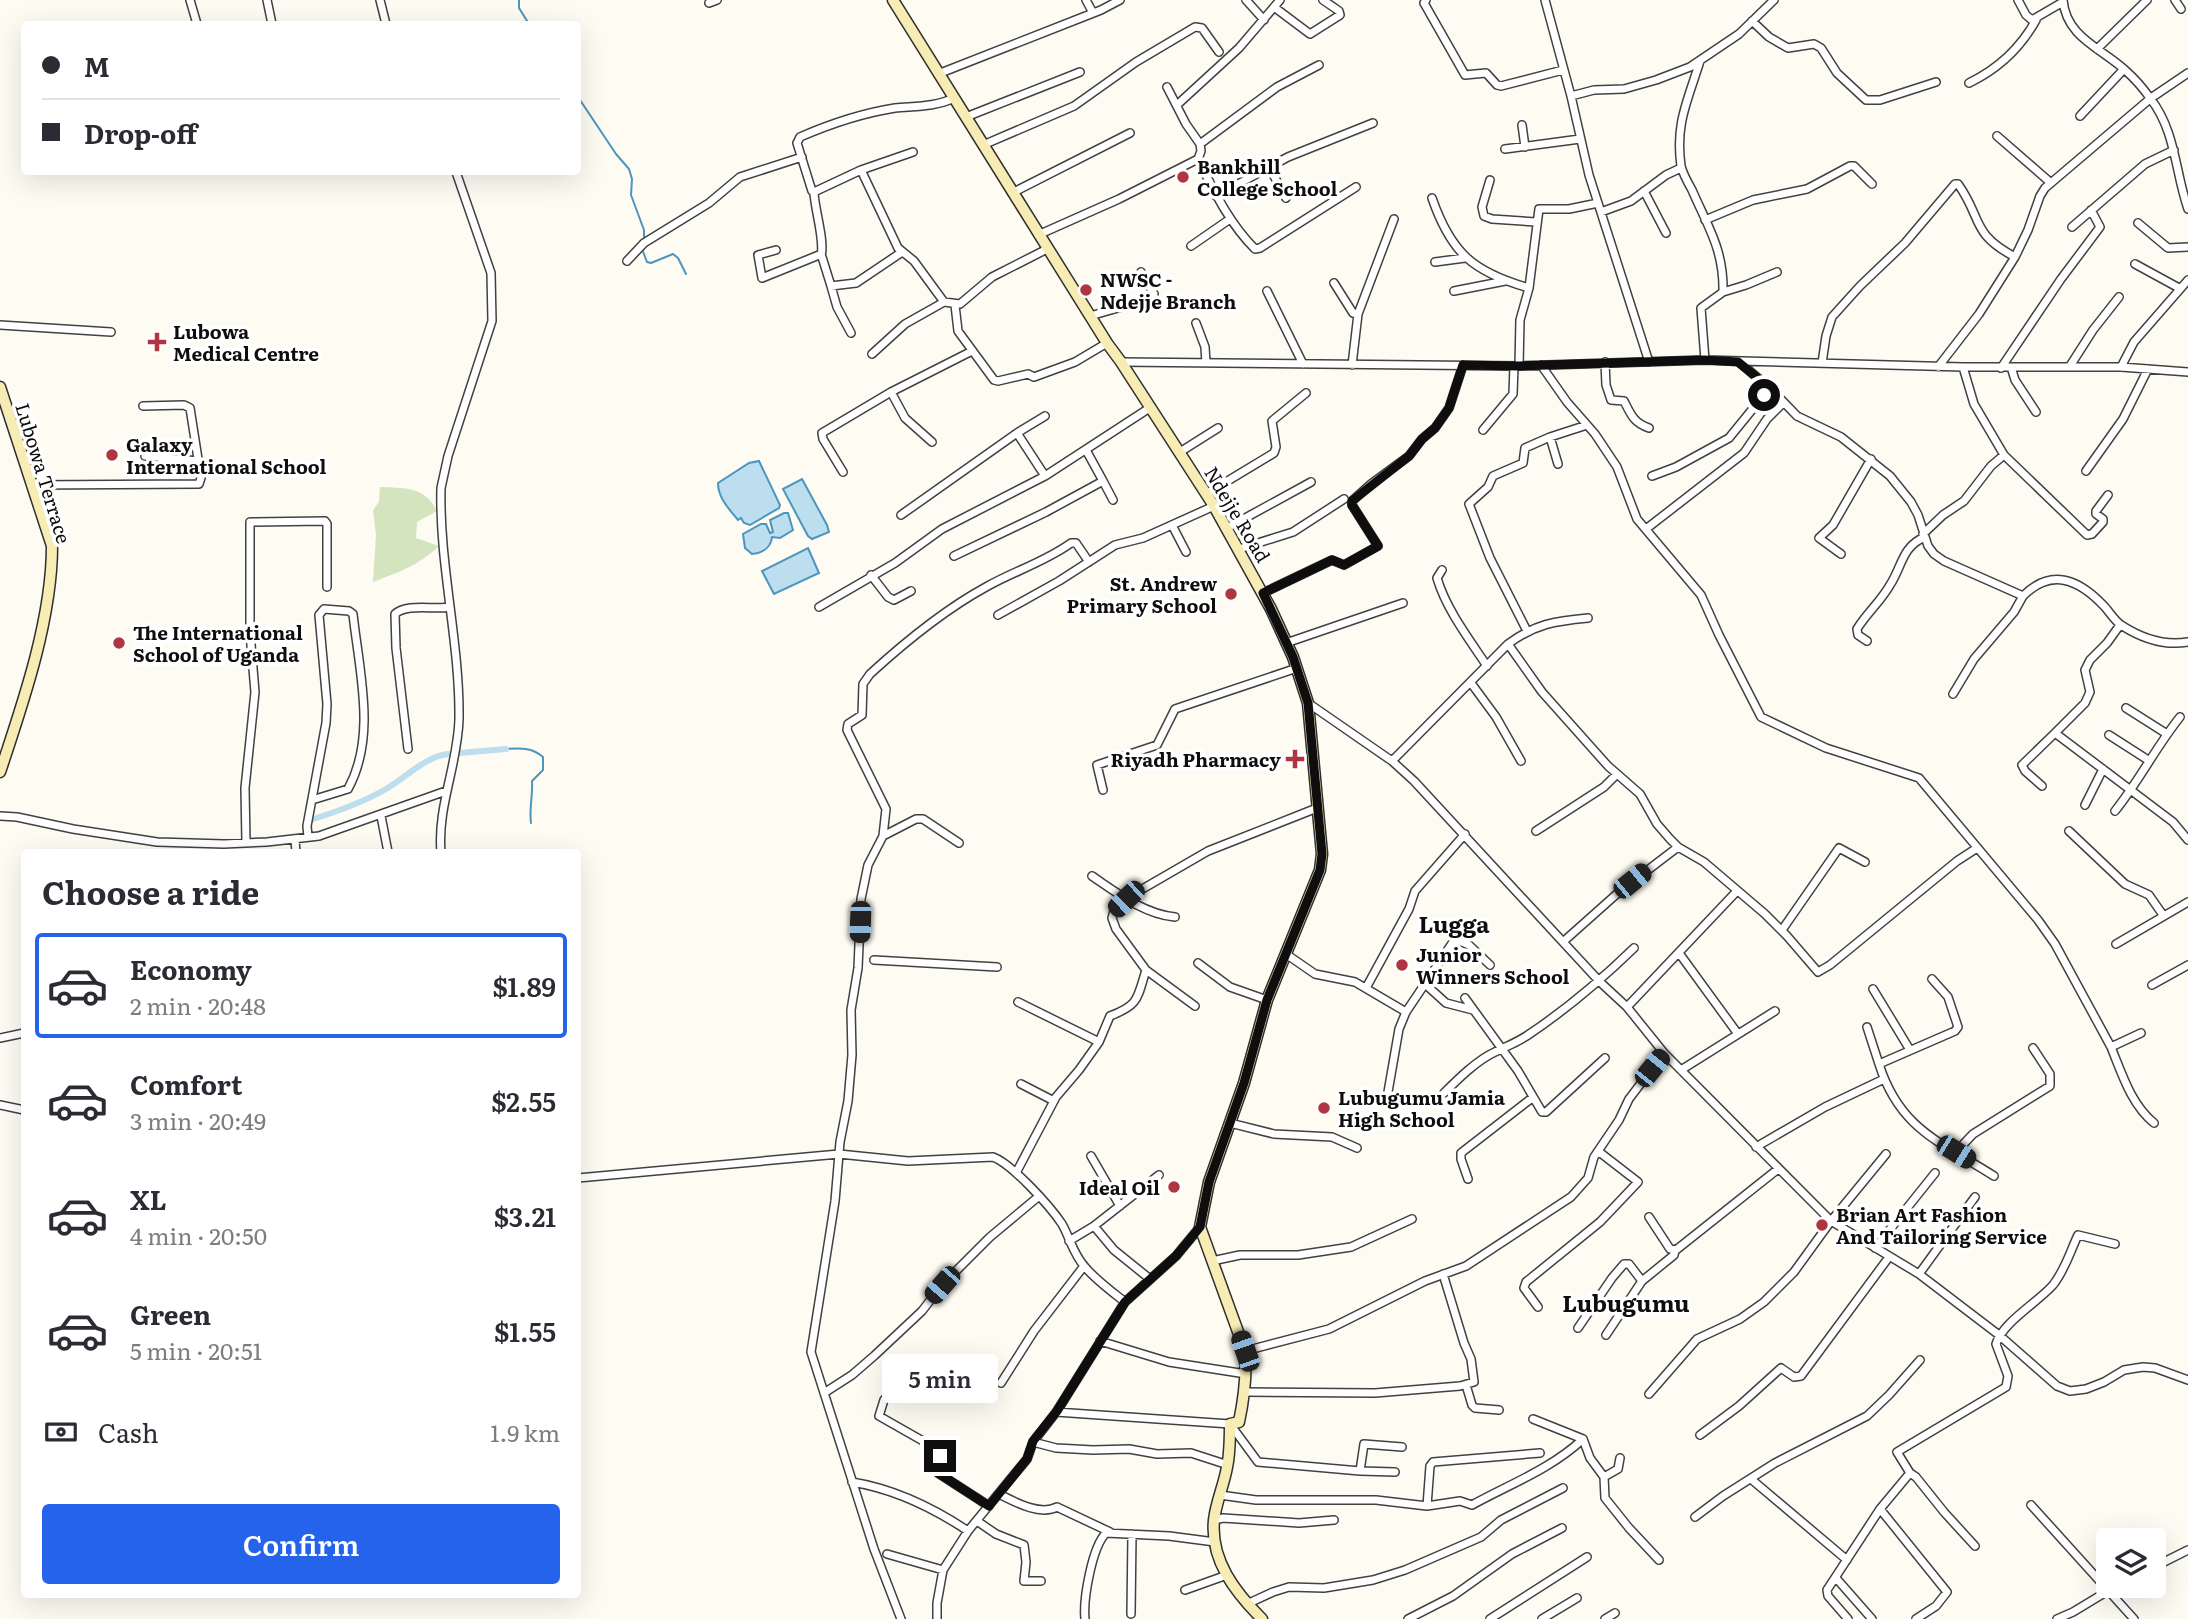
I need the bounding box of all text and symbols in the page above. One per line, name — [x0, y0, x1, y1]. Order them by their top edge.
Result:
text: M — [84, 46, 110, 85]
text: Drop-off — [84, 113, 197, 152]
place label: Bankhill College School — [1197, 152, 1337, 202]
marker: Bankhill College School — [1175, 169, 1191, 185]
place label: NWSC - Ndejje Branch — [1100, 265, 1236, 315]
marker: NWSC - Ndejje Branch — [1078, 282, 1094, 298]
place label: Lubowa Medical Centre — [173, 317, 319, 367]
marker: Lubowa Medical Centre — [147, 332, 167, 352]
route start — [1748, 379, 1780, 411]
street label: Lubowa Terrace — [9, 399, 79, 547]
place label: Galaxy International School — [126, 430, 327, 480]
marker: Galaxy International School — [104, 447, 120, 463]
street label: Ndejje Road — [1198, 461, 1278, 568]
place label: St. Andrew Primary School — [1067, 569, 1217, 619]
marker: St. Andrew Primary School — [1223, 586, 1239, 602]
place label: The International School of Uganda — [133, 618, 303, 668]
marker: The International School of Uganda — [111, 635, 127, 651]
place label: Riyadh Pharmacy — [1110, 745, 1281, 773]
marker: Riyadh Pharmacy — [1287, 751, 1303, 767]
car — [1610, 860, 1655, 902]
text: Choose a ride — [42, 867, 259, 915]
car — [1104, 877, 1149, 921]
car — [849, 901, 872, 943]
district label: Lugga — [1419, 906, 1490, 940]
place label: Junior Winners School — [1416, 940, 1570, 990]
text: Economy — [130, 949, 252, 988]
icon: car — [46, 954, 109, 1017]
marker: Junior Winners School — [1394, 957, 1410, 973]
text: $1.89 — [492, 966, 556, 1005]
text: 2 min · 20:48 — [130, 988, 266, 1022]
car — [1631, 1045, 1674, 1091]
text: Comfort — [130, 1064, 242, 1103]
icon: car — [46, 1069, 109, 1132]
text: $2.55 — [491, 1081, 556, 1120]
place label: Lubugumu Jamia High School — [1338, 1083, 1505, 1133]
marker: Lubugumu Jamia High School — [1316, 1100, 1332, 1116]
text: 3 min · 20:49 — [130, 1103, 266, 1137]
car — [1933, 1132, 1980, 1172]
place label: Ideal Oil — [1079, 1173, 1160, 1201]
text: XL — [130, 1179, 167, 1218]
marker: Ideal Oil — [1166, 1179, 1182, 1195]
icon: car — [46, 1184, 109, 1247]
text: $3.21 — [494, 1196, 556, 1235]
place label: Brian Art Fashion And Tailoring Service — [1836, 1200, 2047, 1250]
marker: Brian Art Fashion And Tailoring Service — [1814, 1217, 1830, 1233]
text: 4 min · 20:50 — [130, 1218, 267, 1252]
car — [921, 1262, 964, 1308]
district label: Lubugumu — [1562, 1285, 1690, 1319]
text: Green — [130, 1294, 211, 1333]
icon: car — [46, 1299, 109, 1362]
text: $1.55 — [494, 1311, 556, 1350]
car — [1229, 1328, 1262, 1374]
text: 5 min · 20:51 — [130, 1333, 262, 1367]
callout: 5 min — [882, 1354, 998, 1404]
text: 5 min — [908, 1361, 972, 1395]
text: Cash — [98, 1412, 159, 1451]
icon: cash — [42, 1413, 80, 1451]
text: 1.9 km — [490, 1415, 560, 1449]
route end — [924, 1440, 956, 1472]
button: Confirm — [42, 1504, 560, 1584]
map controls — [2096, 1528, 2166, 1598]
button: layers — [2096, 1528, 2166, 1598]

